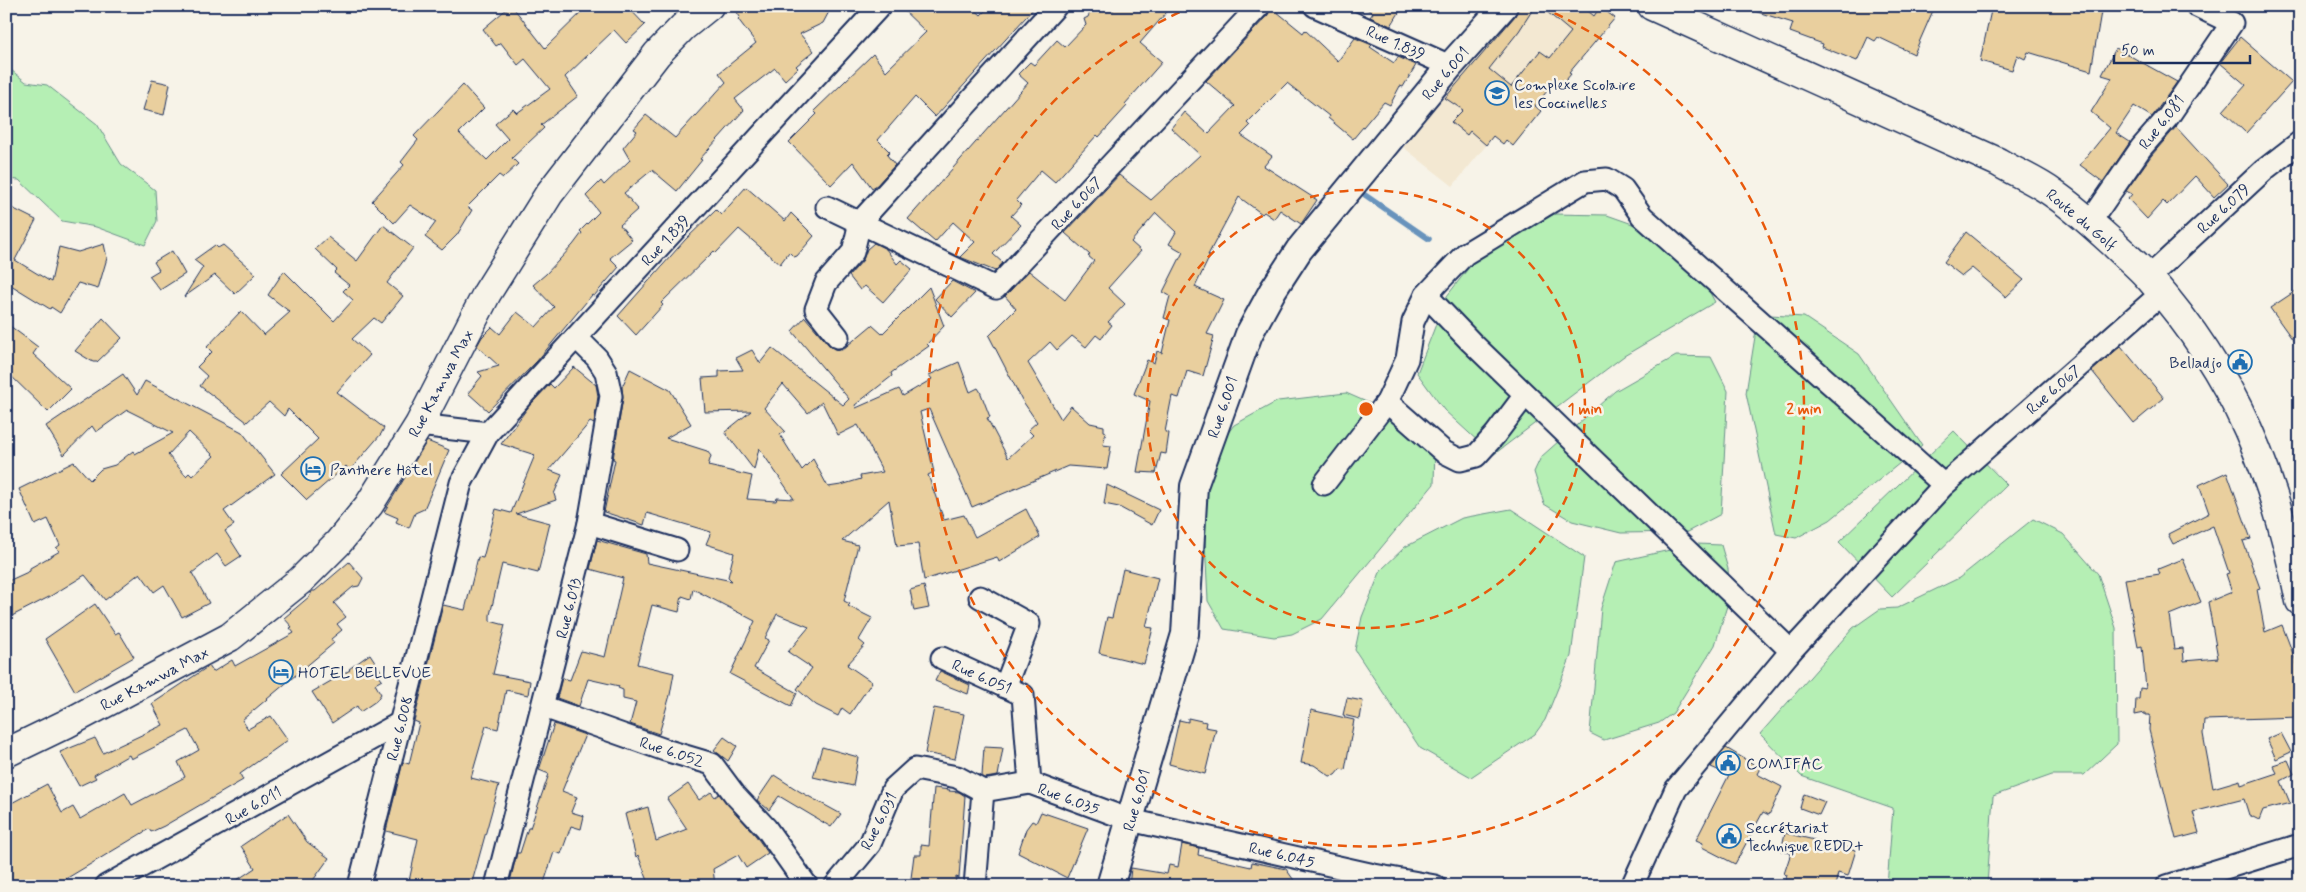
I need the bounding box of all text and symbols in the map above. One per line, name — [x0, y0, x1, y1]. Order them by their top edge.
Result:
street label: Rue 1.839 — [1362, 21, 1428, 66]
scale bar — [2114, 32, 2250, 64]
text: 50 m — [2121, 41, 2155, 61]
street label: Rue 6.001 — [1418, 43, 1475, 105]
place label: Complexe Scolaire les Coccinelles — [1514, 75, 1636, 114]
school or university icon: Complexe Scolaire les Coccinelles — [1484, 80, 1510, 106]
street label: Rue 6.081 — [2134, 91, 2190, 154]
street label: Rue 6.067 — [1047, 173, 1107, 235]
street label: Rue 6.079 — [2193, 179, 2255, 239]
street label: Route du Golf — [2041, 184, 2121, 256]
street label: Rue 1.839 — [637, 211, 695, 271]
street label: Rue Kamwa Max — [404, 326, 479, 441]
public building icon: Belladjo — [2227, 349, 2253, 375]
place label: Belladjo — [2169, 353, 2222, 374]
street label: Rue 6.067 — [2022, 360, 2086, 420]
street label: Rue 6.001 — [1203, 374, 1244, 441]
centre of rings — [1357, 400, 1375, 418]
text: 1 min — [1568, 400, 1602, 420]
text: 2 min — [1786, 400, 1822, 420]
hotel icon: Panthere Hôtel — [300, 456, 326, 482]
place label: Panthere Hôtel — [330, 460, 433, 481]
street label: Rue 6.013 — [552, 575, 587, 641]
street label: Rue Kamwa Max — [97, 642, 212, 717]
street label: Rue 6.051 — [948, 655, 1015, 700]
hotel icon: HOTEL BELLEVUE — [268, 659, 294, 685]
place label: HOTEL BELLEVUE — [298, 663, 431, 684]
street label: Rue 6.008 — [382, 694, 419, 763]
street label: Rue 6.052 — [637, 732, 707, 773]
public building icon: COMIFAC — [1715, 750, 1741, 776]
place label: COMIFAC — [1746, 754, 1823, 775]
street label: Rue 6.001 — [1119, 767, 1156, 834]
street label: Rue 6.035 — [1035, 779, 1102, 820]
street label: Rue 6.011 — [222, 782, 286, 830]
street label: Rue 6.031 — [856, 789, 903, 854]
place label: Secrétariat Technique REDD+ — [1746, 818, 1864, 857]
public building icon: Secrétariat Technique REDD+ — [1716, 823, 1742, 849]
street label: Rue 6.045 — [1247, 838, 1317, 873]

